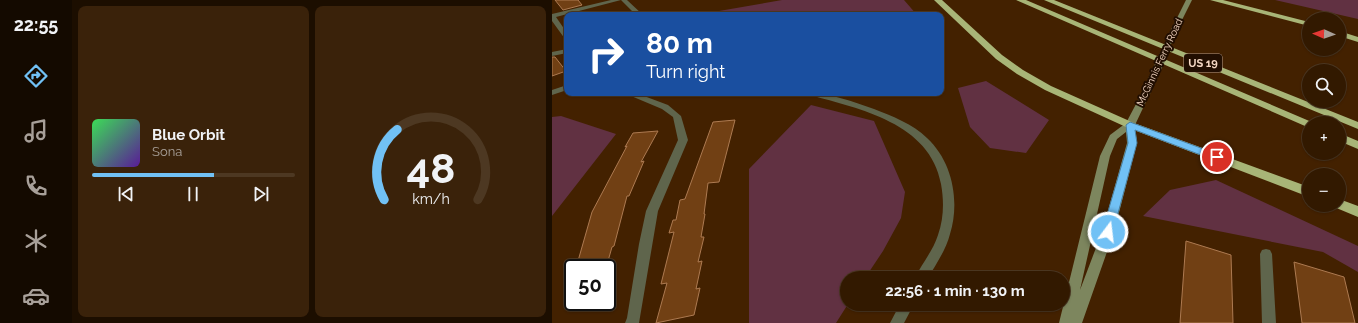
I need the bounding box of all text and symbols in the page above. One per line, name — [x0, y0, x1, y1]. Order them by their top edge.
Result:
north arrow — [1302, 12, 1346, 56]
map controls — [1302, 12, 1346, 212]
text: 22:55 — [14, 14, 58, 35]
street label: McGinnis Ferry Road — [1134, 17, 1184, 108]
text: 80 m — [646, 27, 713, 60]
icon: right — [580, 28, 632, 80]
road number: US 19 — [1184, 54, 1222, 72]
text: Turn right — [646, 61, 725, 82]
icon: directions — [22, 62, 50, 90]
button: search — [1302, 64, 1346, 108]
button: + — [1302, 116, 1346, 160]
icon: music — [22, 117, 50, 145]
text: Blue Orbit — [152, 126, 225, 144]
pin — [1200, 140, 1234, 174]
text: 48 — [406, 143, 455, 192]
text: Sona — [152, 144, 182, 159]
icon: arrive — [1206, 146, 1228, 168]
button: − — [1302, 168, 1346, 212]
icon: phone — [22, 172, 50, 200]
icon: previous — [115, 183, 137, 205]
icon: pause — [182, 183, 204, 205]
icon: next — [250, 183, 272, 205]
text: km/h — [412, 190, 449, 206]
position arrow — [1087, 211, 1129, 253]
icon: climate — [22, 227, 50, 255]
speed limit sign: 50 — [564, 259, 616, 311]
icon: car — [22, 282, 50, 310]
text: 22:56 · 1 min · 130 m — [885, 282, 1025, 300]

